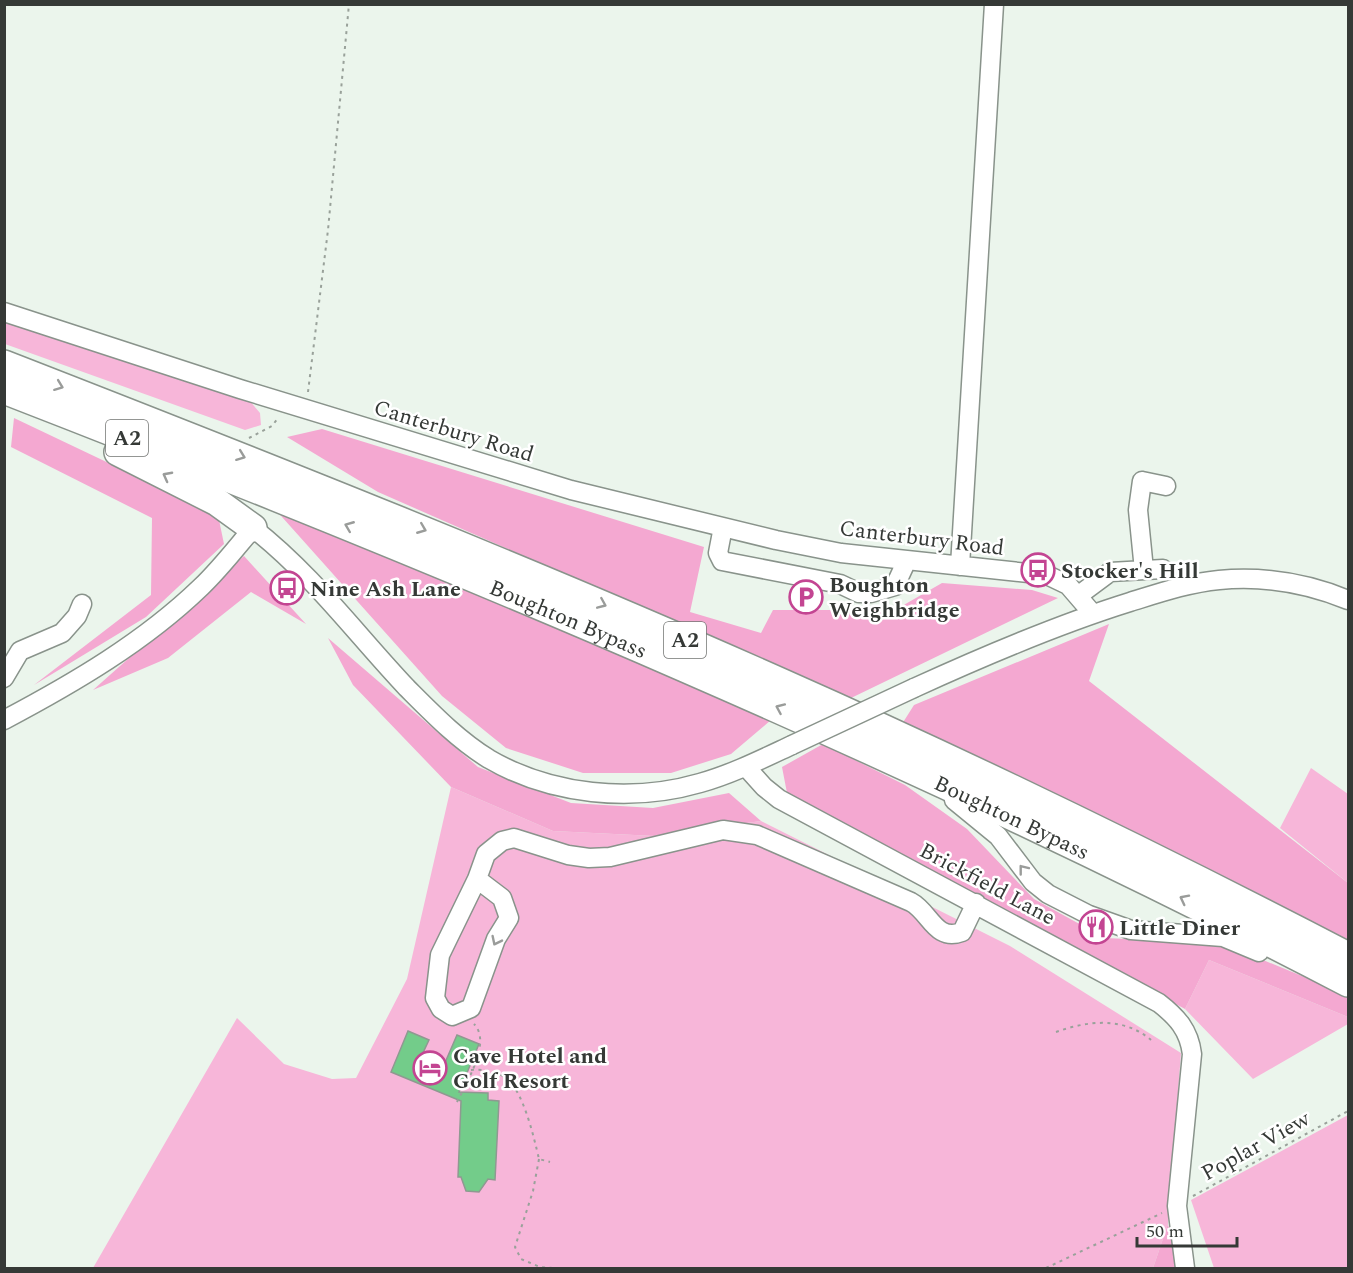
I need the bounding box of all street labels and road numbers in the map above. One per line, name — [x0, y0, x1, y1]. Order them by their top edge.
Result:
street label: Canterbury Road — [369, 391, 538, 471]
road number: A2 — [106, 420, 148, 456]
street label: Canterbury Road — [838, 512, 1006, 565]
street label: Boughton Bypass — [484, 572, 652, 668]
road number: A2 — [664, 622, 706, 658]
street label: Boughton Bypass — [928, 767, 1095, 869]
street label: Brickfield Lane — [913, 835, 1061, 934]
street label: Poplar View — [1195, 1102, 1317, 1190]

